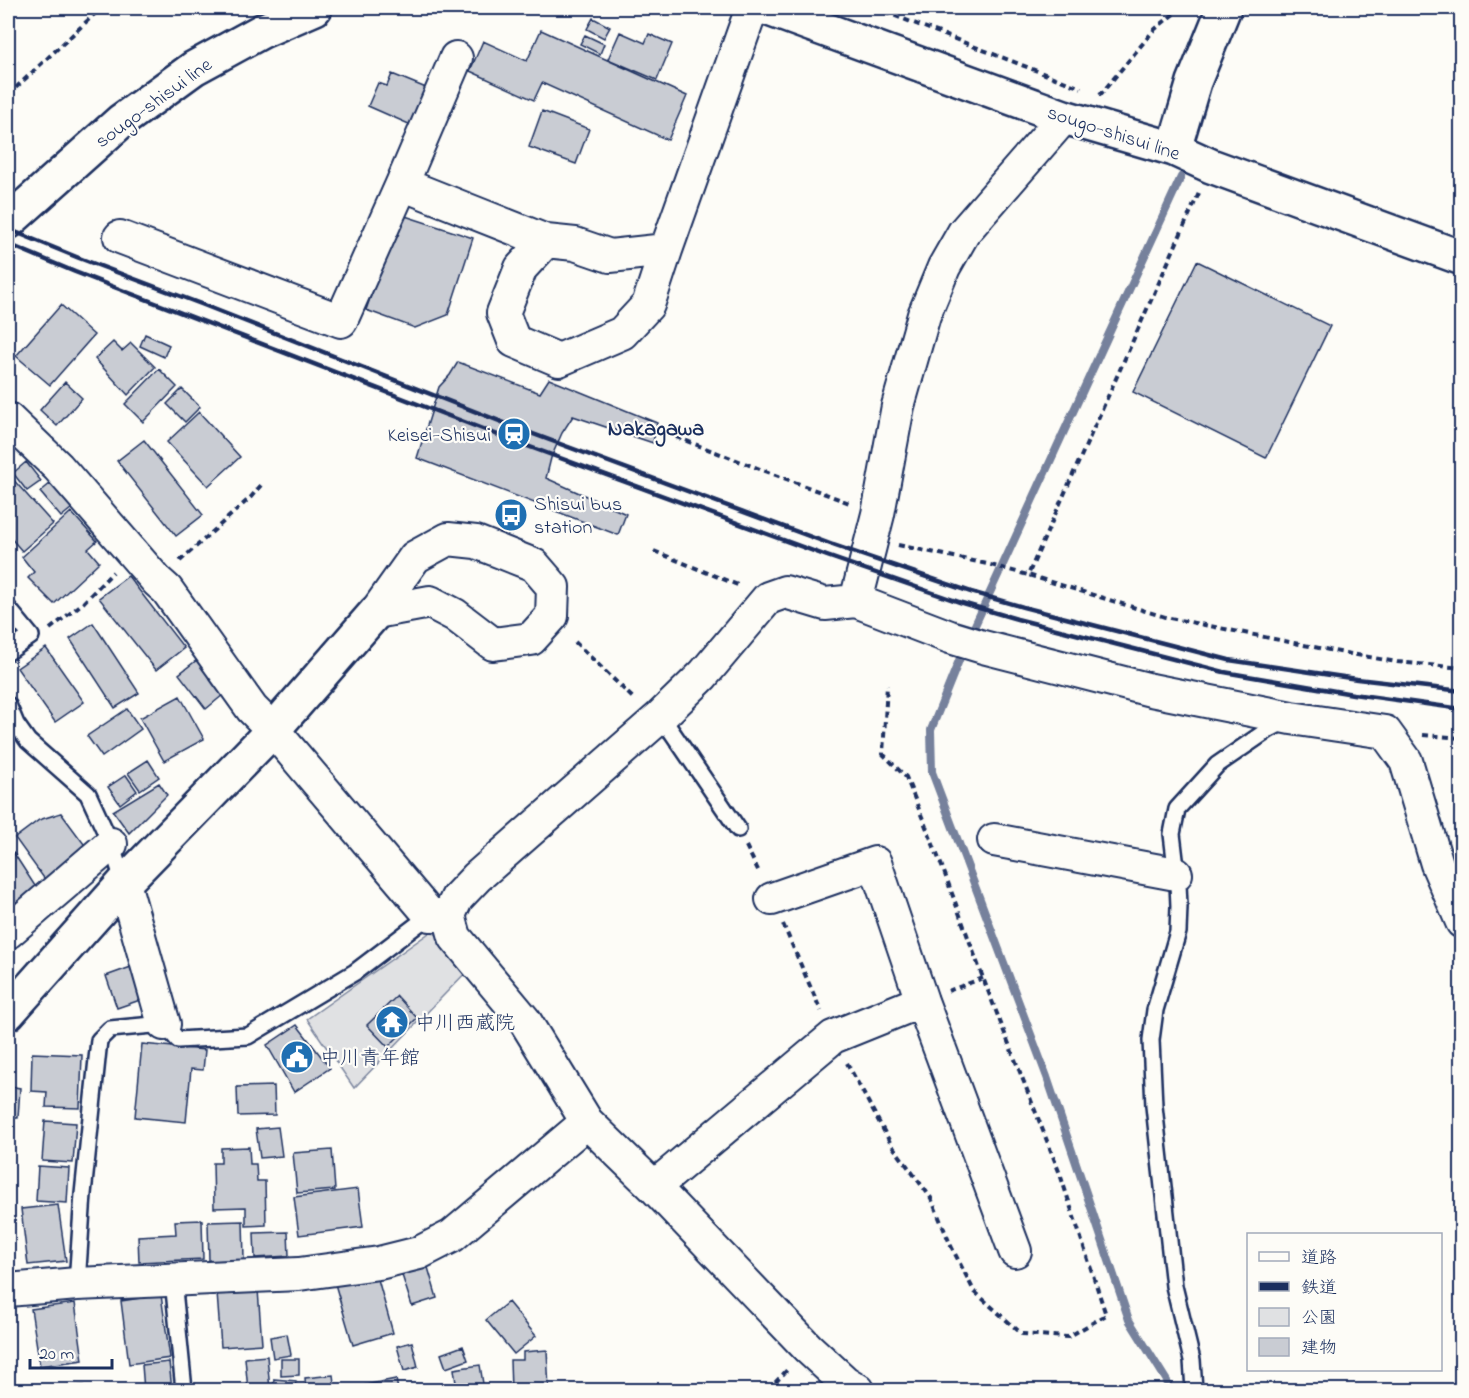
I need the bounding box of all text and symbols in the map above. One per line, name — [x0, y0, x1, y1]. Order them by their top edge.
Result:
street label: sougo-shisui line — [90, 52, 219, 157]
street label: sougo-shisui line — [1043, 99, 1183, 170]
district label: Nakagawa — [608, 414, 704, 447]
station icon: Keisei-Shisui — [496, 416, 532, 452]
place label: Keisei-Shisui — [387, 422, 491, 451]
place label: Shisui bus station — [534, 491, 622, 543]
bus stop icon: Shisui bus station — [493, 497, 529, 533]
temple icon: 中川西蔵院 — [374, 1004, 410, 1040]
place label: 中川西蔵院 — [415, 1010, 515, 1039]
public building icon: 中川青年館 — [279, 1039, 315, 1075]
place label: 中川青年館 — [320, 1045, 420, 1074]
legend — [1247, 1233, 1442, 1371]
text: 道路 — [1301, 1246, 1337, 1272]
text: 鉄道 — [1301, 1276, 1337, 1302]
text: 公園 — [1301, 1306, 1337, 1332]
scale bar — [30, 1332, 112, 1370]
text: 建物 — [1301, 1336, 1337, 1362]
text: 20 m — [39, 1342, 74, 1368]

